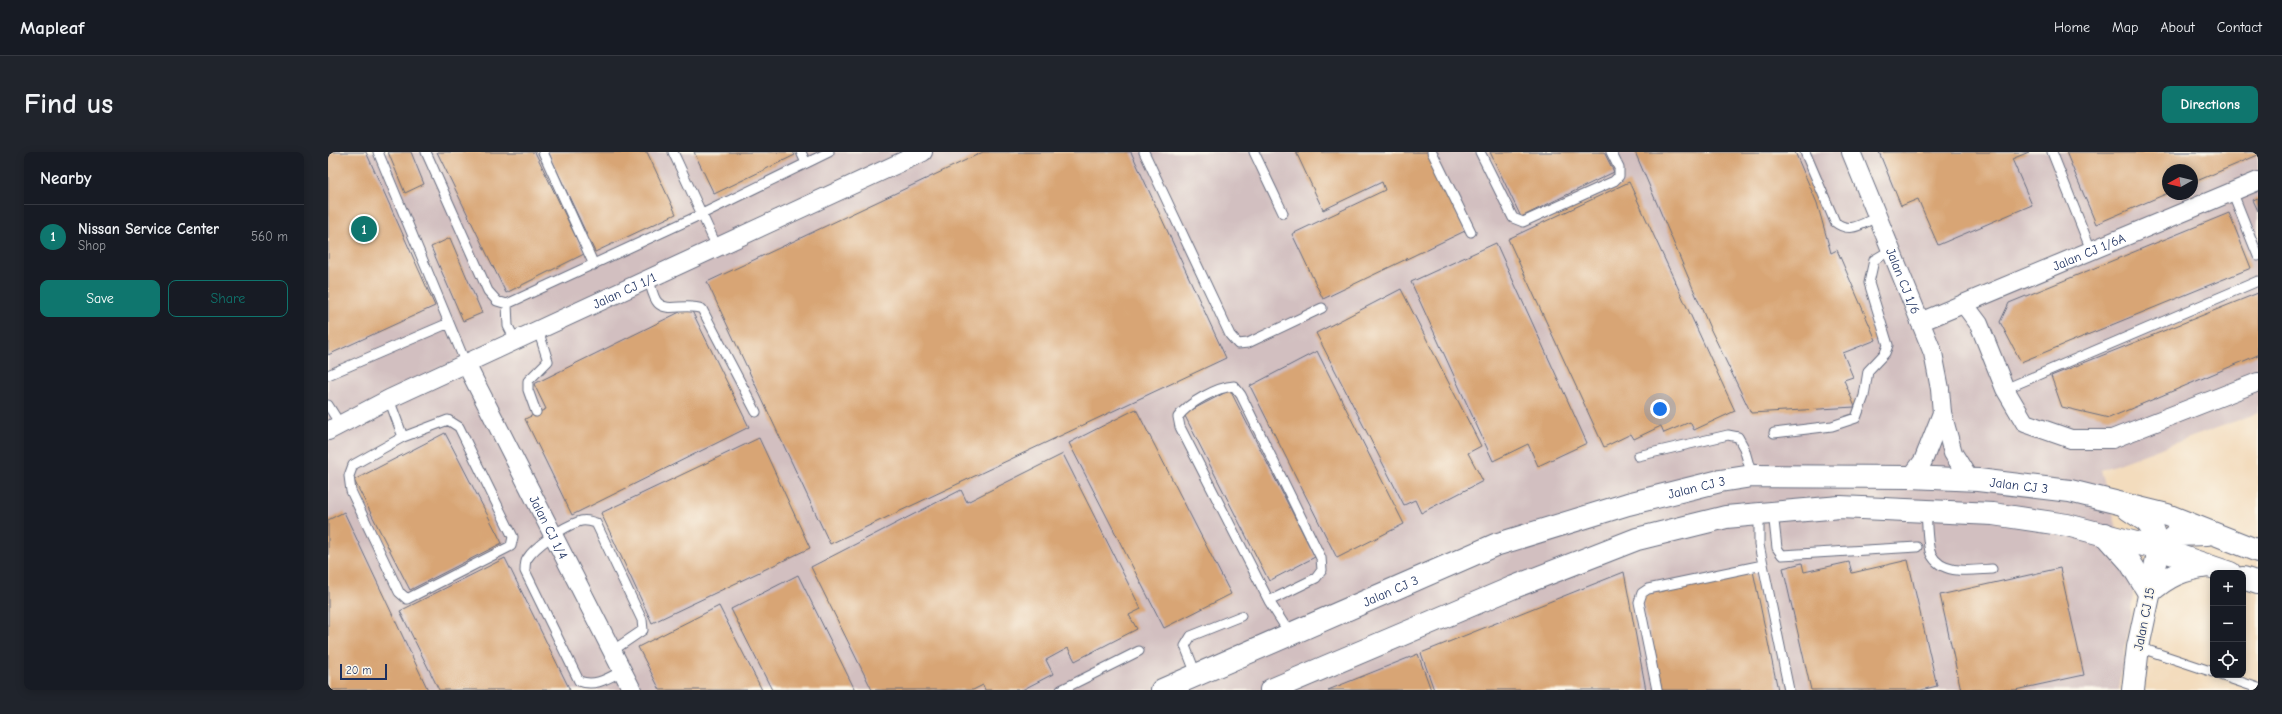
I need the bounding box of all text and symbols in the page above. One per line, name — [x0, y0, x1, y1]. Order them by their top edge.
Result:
text: Mapleaf — [20, 17, 84, 39]
text: Home — [2054, 19, 2090, 36]
text: Map — [2112, 19, 2138, 36]
text: About — [2160, 19, 2195, 36]
text: Contact — [2217, 19, 2262, 36]
button: Directions — [2162, 86, 2258, 123]
text: Find us — [24, 88, 113, 120]
north arrow — [2162, 164, 2198, 200]
text: Nearby — [40, 169, 91, 188]
pin: 1 — [351, 214, 377, 244]
text: Nissan Service Center — [78, 220, 219, 238]
text: 1 — [50, 229, 56, 244]
text: 560 m — [251, 229, 288, 244]
street label: Jalan CJ 1/6A — [2050, 230, 2128, 273]
text: Shop — [78, 238, 106, 253]
street label: Jalan CJ 1/6 — [1883, 245, 1924, 316]
street label: Jalan CJ 1/1 — [590, 269, 658, 311]
button: Save — [40, 280, 160, 317]
button: Share — [168, 280, 288, 317]
your location — [1650, 399, 1670, 419]
street label: Jalan CJ 3 — [1666, 473, 1726, 501]
street label: Jalan CJ 3 — [1989, 474, 2049, 496]
street label: Jalan CJ 1/4 — [527, 493, 571, 561]
map controls — [2210, 570, 2246, 678]
button: + — [2210, 570, 2246, 606]
street label: Jalan CJ 3 — [1360, 572, 1420, 609]
street label: Jalan CJ 15 — [2131, 586, 2157, 652]
button: − — [2210, 606, 2246, 642]
button: locate — [2210, 642, 2246, 678]
scale bar — [340, 662, 387, 681]
text: 20 m — [346, 664, 371, 677]

